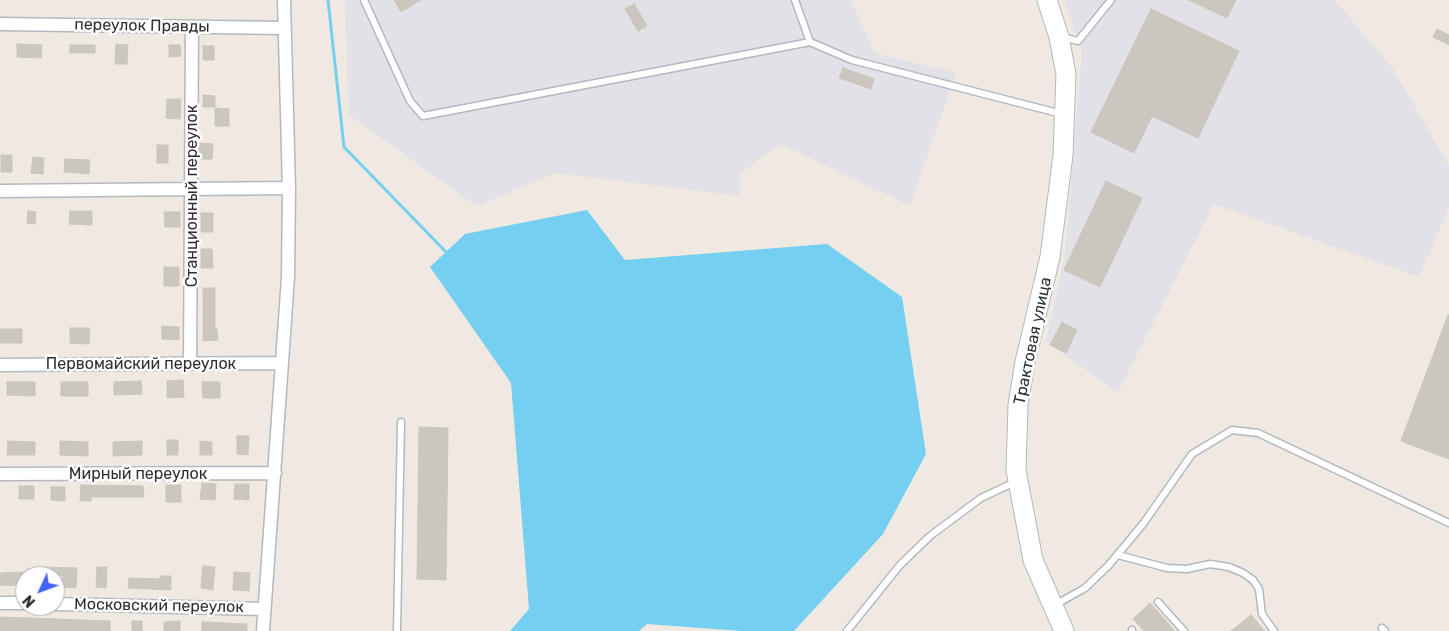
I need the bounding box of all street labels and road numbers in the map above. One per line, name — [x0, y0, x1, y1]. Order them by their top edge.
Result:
street label: переулок Правды — [74, 15, 210, 37]
street label: Станционный переулок — [182, 105, 202, 287]
street label: Трактовая улица — [1010, 275, 1056, 407]
street label: Первомайский переулок — [46, 354, 236, 374]
street label: Мирный переулок — [69, 464, 207, 484]
street label: Московский переулок — [74, 595, 244, 617]

